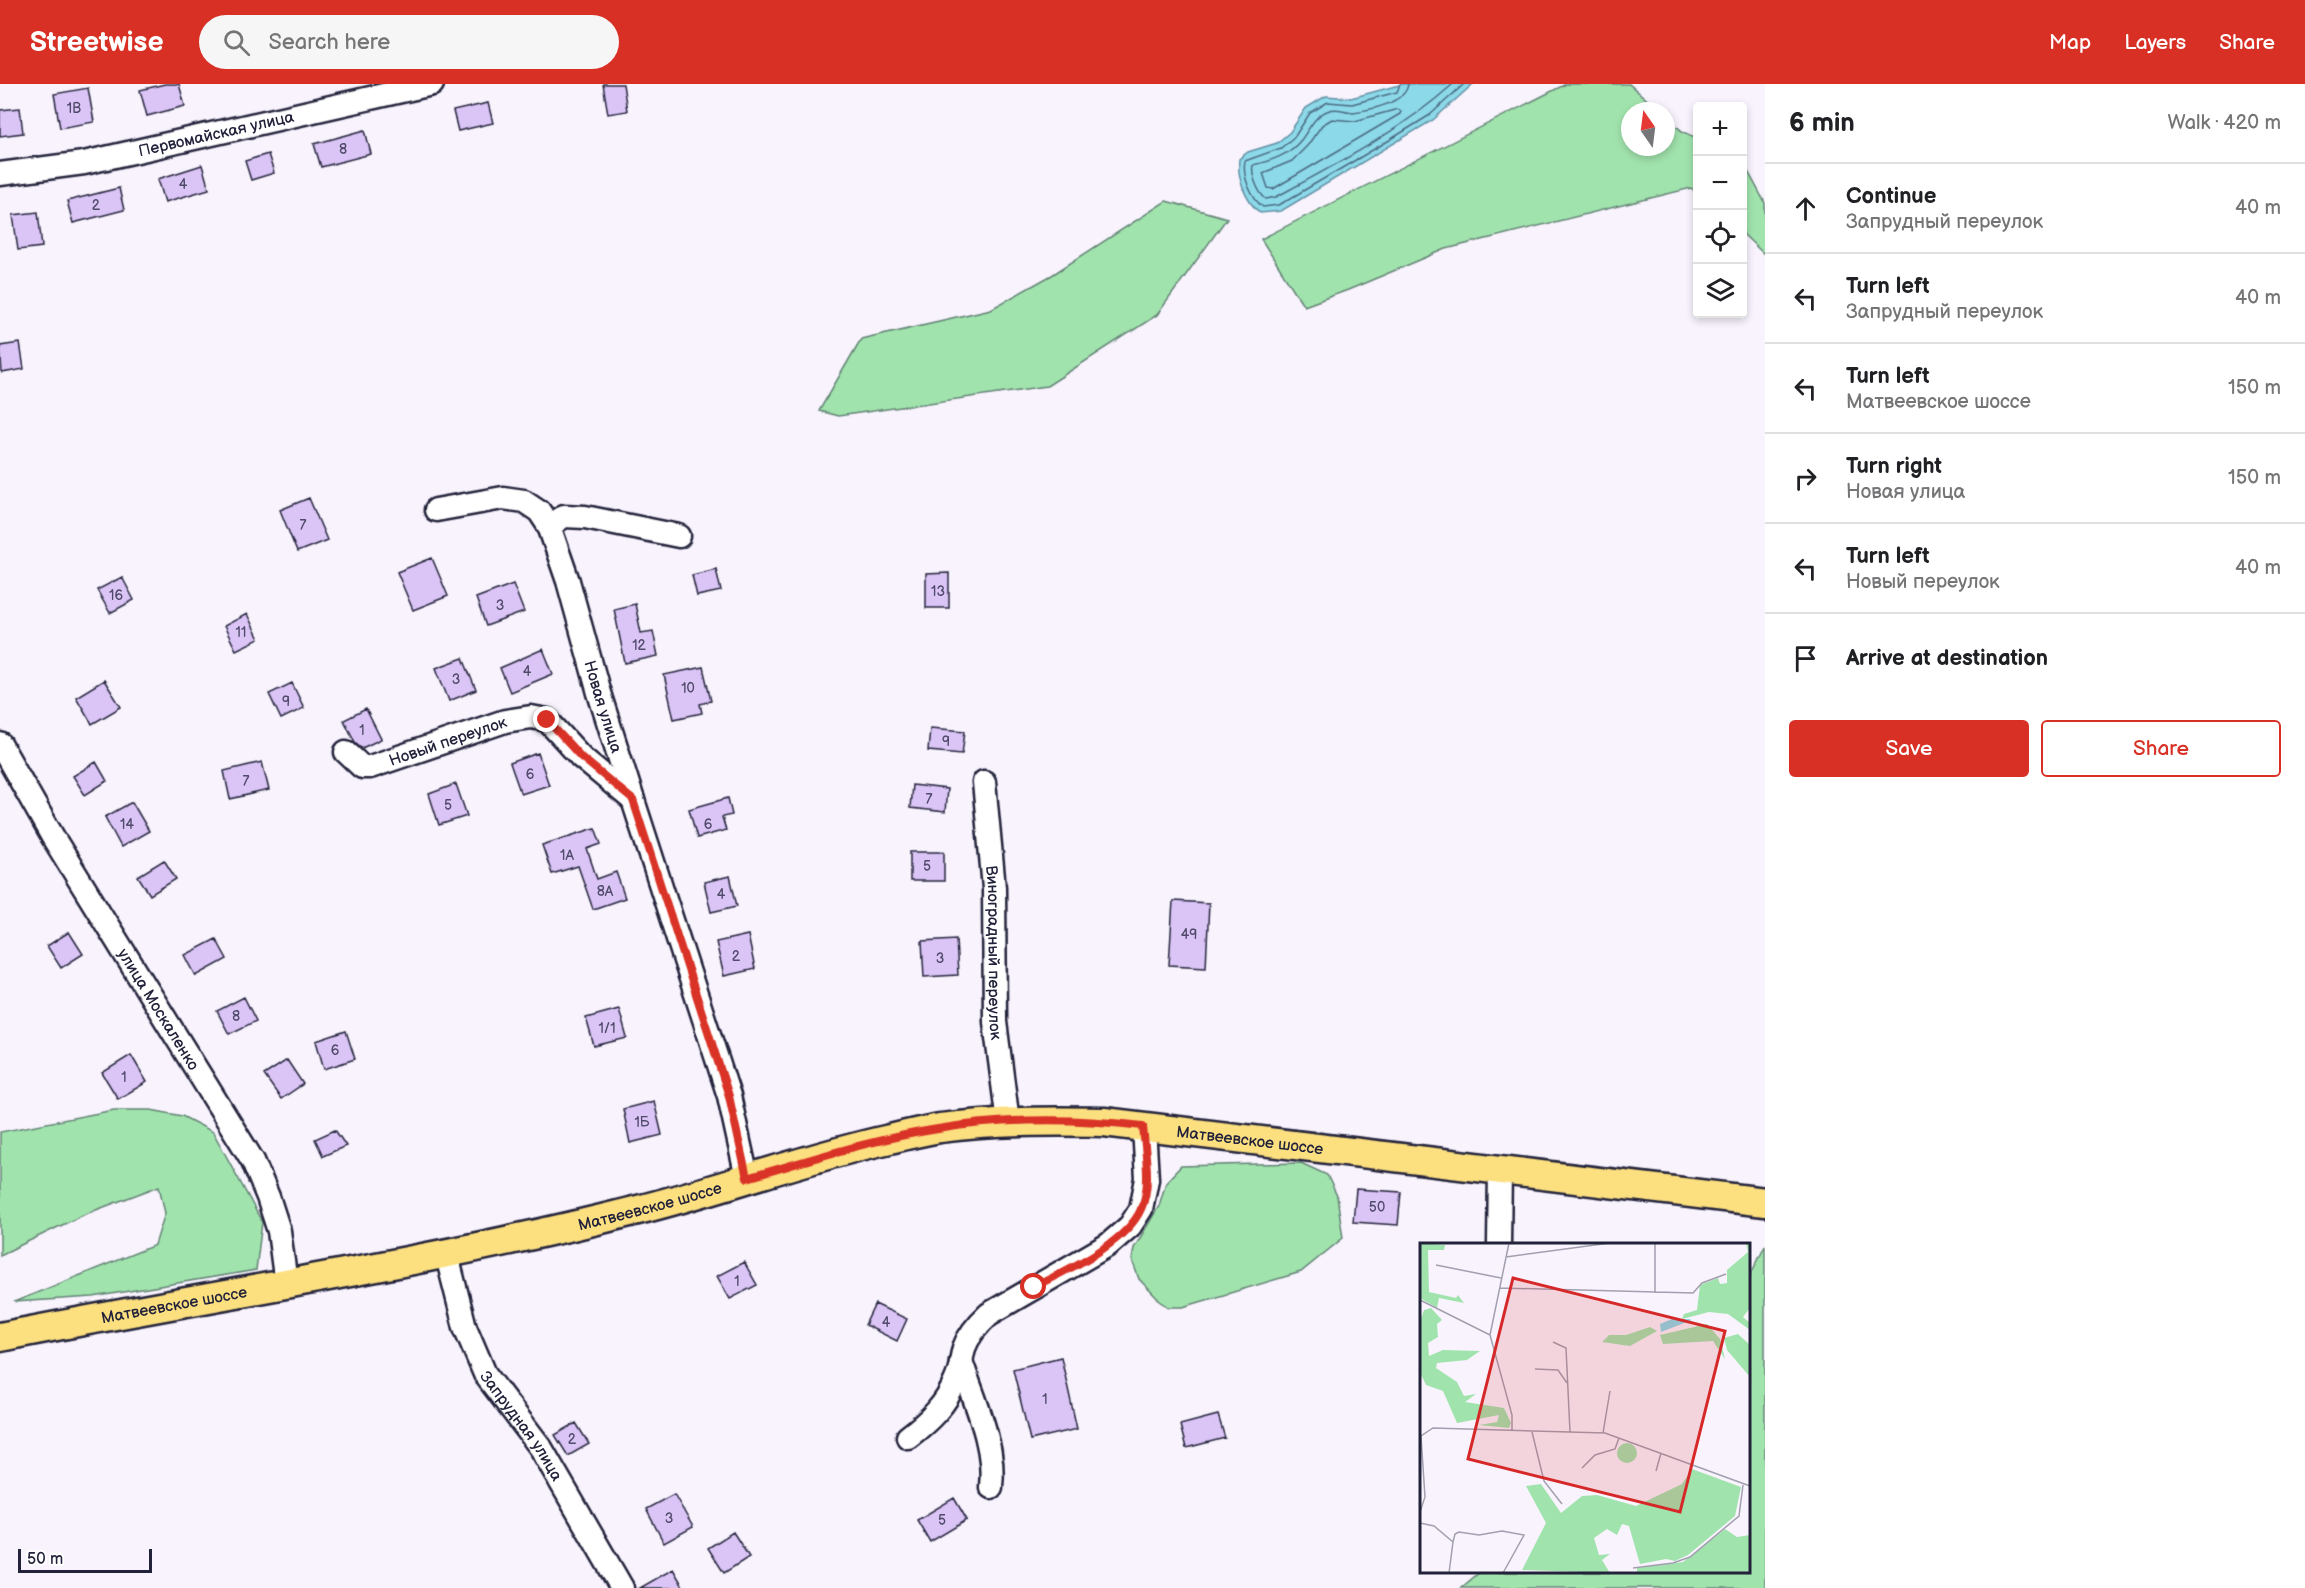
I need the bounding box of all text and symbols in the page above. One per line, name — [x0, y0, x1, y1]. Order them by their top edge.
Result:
search box — [199, 15, 619, 69]
text: Streetwise — [30, 26, 163, 59]
icon: search — [220, 26, 253, 59]
text: Search here — [268, 29, 390, 56]
text: Map — [2049, 30, 2091, 55]
text: Layers — [2124, 30, 2186, 55]
text: Share — [2219, 30, 2275, 55]
house number: 1В — [67, 100, 81, 117]
north arrow — [1621, 102, 1675, 156]
map controls — [1693, 102, 1747, 318]
button: + — [1693, 102, 1747, 156]
street label: Первомайская улица — [137, 108, 296, 161]
text: 6 min — [1789, 108, 1855, 139]
text: Walk · 420 m — [2168, 111, 2281, 135]
house number: 8 — [339, 141, 347, 158]
button: − — [1693, 156, 1747, 210]
house number: 4 — [179, 176, 188, 193]
text: Continue — [1846, 183, 1936, 210]
icon: ahead — [1789, 192, 1822, 225]
text: 40 m — [2235, 196, 2281, 220]
house number: 2 — [92, 197, 101, 214]
button: locate — [1693, 210, 1747, 264]
text: Запрудный переулок — [1846, 210, 2043, 234]
button: layers — [1693, 264, 1747, 318]
text: Turn left — [1846, 273, 1930, 300]
icon: left — [1789, 282, 1822, 315]
text: 40 m — [2235, 286, 2281, 310]
text: Запрудный переулок — [1846, 300, 2043, 324]
text: Turn left — [1846, 363, 1930, 390]
icon: left — [1789, 372, 1822, 405]
text: 150 m — [2228, 376, 2281, 400]
text: Матвеевское шоссе — [1846, 390, 2031, 414]
text: Turn right — [1846, 453, 1942, 480]
icon: right — [1789, 462, 1822, 495]
text: 150 m — [2228, 466, 2281, 490]
text: Новая улица — [1846, 480, 1965, 504]
house number: 7 — [300, 517, 307, 534]
text: Turn left — [1846, 543, 1930, 570]
icon: left — [1789, 552, 1822, 585]
text: 40 m — [2235, 556, 2281, 580]
text: Новый переулок — [1846, 570, 2000, 594]
house number: 13 — [931, 583, 945, 600]
house number: 16 — [109, 587, 123, 604]
house number: 3 — [496, 597, 504, 614]
house number: 11 — [236, 624, 246, 641]
house number: 12 — [632, 637, 647, 654]
icon: arrive — [1789, 642, 1822, 675]
text: Arrive at destination — [1846, 645, 2048, 672]
street label: Новая улица — [579, 659, 626, 756]
house number: 4 — [523, 663, 532, 680]
house number: 3 — [452, 671, 460, 688]
house number: 10 — [681, 680, 695, 697]
house number: 9 — [282, 693, 290, 710]
route end — [533, 706, 559, 732]
street label: Новый переулок — [387, 713, 510, 771]
button: Save — [1789, 720, 2029, 777]
button: Share — [2041, 720, 2281, 777]
house number: 1 — [359, 722, 365, 739]
house number: 9 — [942, 733, 950, 750]
house number: 6 — [526, 766, 535, 783]
house number: 7 — [243, 773, 250, 790]
house number: 7 — [926, 791, 933, 808]
house number: 5 — [444, 797, 452, 814]
house number: 14 — [120, 816, 134, 833]
house number: 6 — [704, 816, 713, 833]
house number: 1А — [560, 847, 574, 864]
house number: 5 — [923, 858, 931, 875]
street label: Виноградный переулок — [981, 865, 1005, 1042]
house number: 8А — [597, 883, 614, 900]
house number: 4 — [717, 886, 726, 903]
house number: 49 — [1181, 926, 1197, 943]
street label: улица Москаленко — [113, 945, 203, 1074]
house number: 2 — [732, 948, 741, 965]
house number: 3 — [936, 950, 944, 967]
house number: 8 — [232, 1008, 240, 1025]
house number: 1/1 — [598, 1020, 616, 1037]
house number: 6 — [331, 1042, 340, 1059]
house number: 1 — [121, 1069, 127, 1086]
house number: 1Б — [634, 1114, 650, 1131]
street label: Матвеевское шоссе — [1175, 1123, 1324, 1159]
street label: Матвеевское шоссе — [576, 1179, 724, 1235]
house number: 50 — [1369, 1199, 1385, 1216]
inset map — [1420, 1243, 1750, 1573]
house number: 1 — [734, 1273, 740, 1290]
route start — [1020, 1273, 1046, 1299]
street label: Матвеевское шоссе — [100, 1283, 249, 1328]
house number: 4 — [882, 1314, 891, 1331]
street label: Запрудная улица — [475, 1368, 566, 1485]
house number: 1 — [1042, 1391, 1048, 1408]
house number: 2 — [568, 1431, 577, 1448]
house number: 3 — [665, 1510, 673, 1527]
house number: 5 — [938, 1512, 946, 1529]
scale bar — [18, 1546, 152, 1574]
text: 50 m — [27, 1550, 63, 1569]

